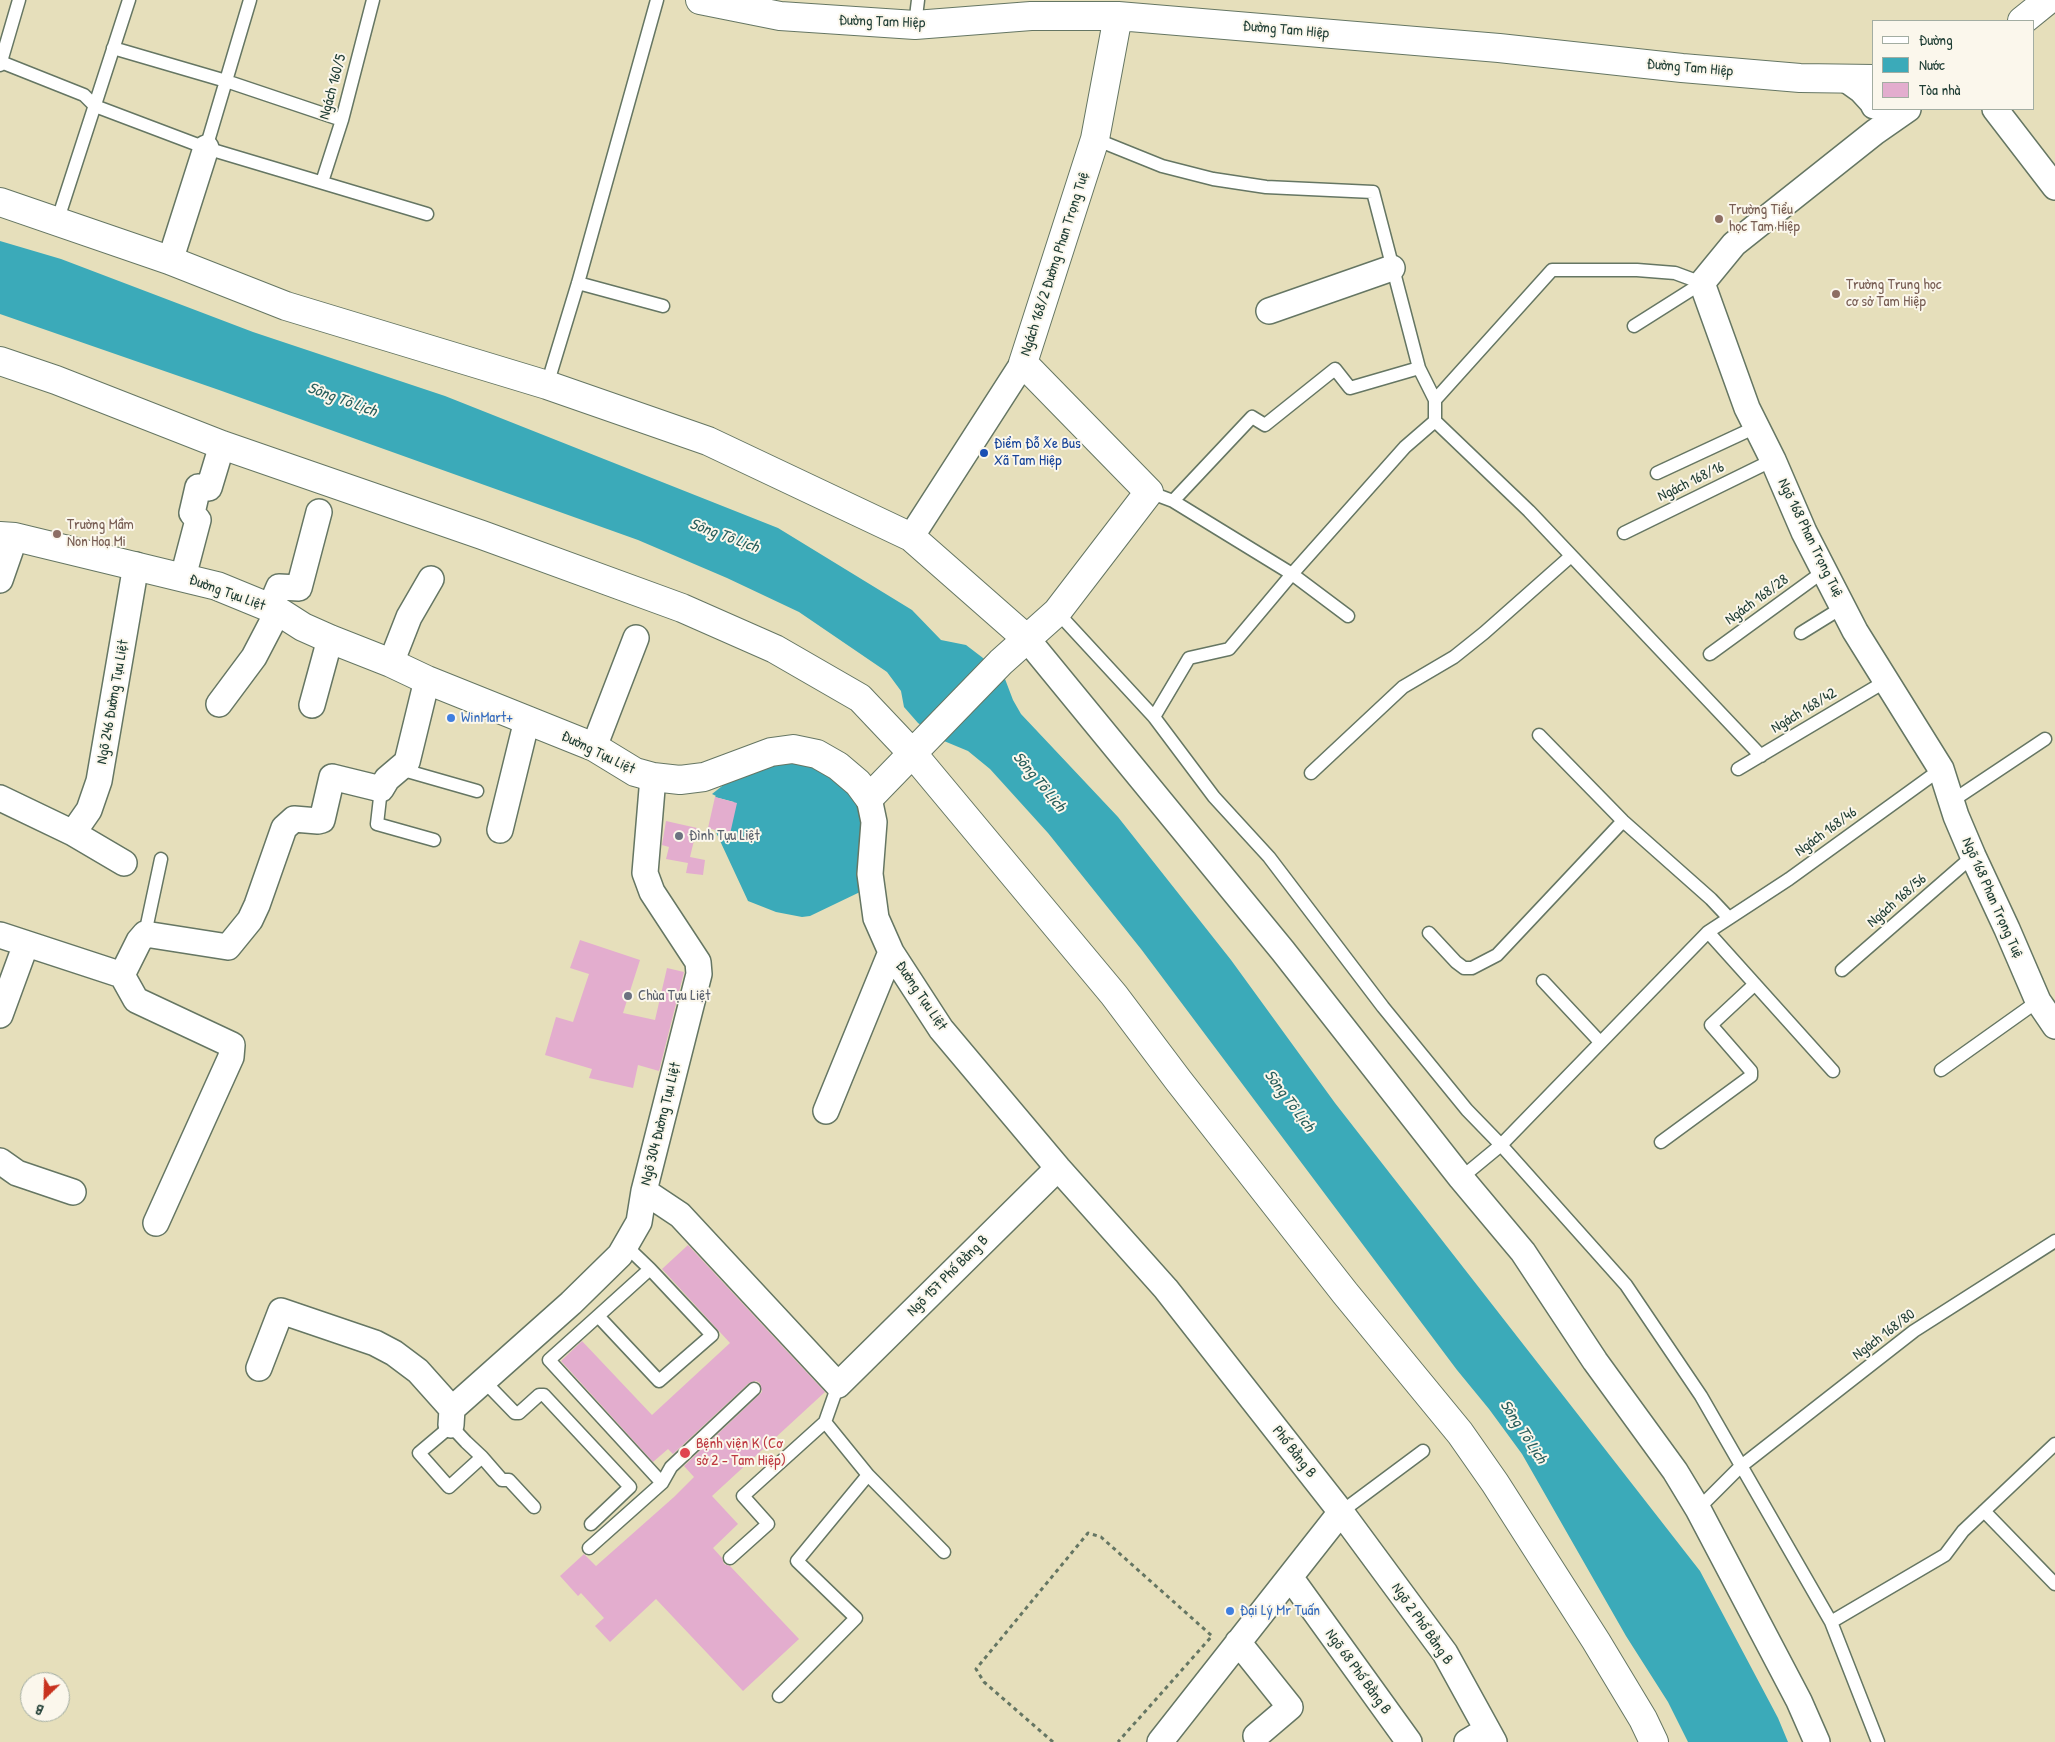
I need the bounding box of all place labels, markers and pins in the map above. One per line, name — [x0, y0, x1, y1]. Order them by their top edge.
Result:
place label: Trường Tiểu học Tam Hiệp — [1729, 201, 1800, 236]
marker: Trường Tiểu học Tam Hiệp — [1713, 213, 1725, 225]
place label: Trường Trung học cơ sở Tam Hiệp — [1846, 276, 1942, 311]
marker: Trường Trung học cơ sở Tam Hiệp — [1830, 288, 1842, 300]
place label: Điểm Đỗ Xe Bus Xã Tam Hiệp — [994, 435, 1081, 470]
marker: Điểm Đỗ Xe Bus Xã Tam Hiệp — [978, 447, 990, 459]
place label: Trường Mầm Non Hoạ Mi — [67, 516, 134, 551]
marker: Trường Mầm Non Hoạ Mi — [51, 528, 63, 540]
place label: WinMart+ — [461, 709, 513, 727]
marker: WinMart+ — [445, 712, 457, 724]
place label: Đình Tựu Liệt — [689, 827, 760, 845]
marker: Đình Tựu Liệt — [673, 830, 685, 842]
place label: Chùa Tựu Liệt — [638, 987, 710, 1005]
marker: Chùa Tựu Liệt — [622, 990, 634, 1002]
place label: Bệnh viện K (Cơ sở 2 - Tam Hiệp) — [696, 1435, 786, 1470]
marker: Bệnh viện K (Cơ sở 2 - Tam Hiệp) — [678, 1446, 692, 1460]
place label: Đại Lý Mr Tuấn — [1240, 1602, 1320, 1620]
marker: Đại Lý Mr Tuấn — [1224, 1605, 1236, 1617]

